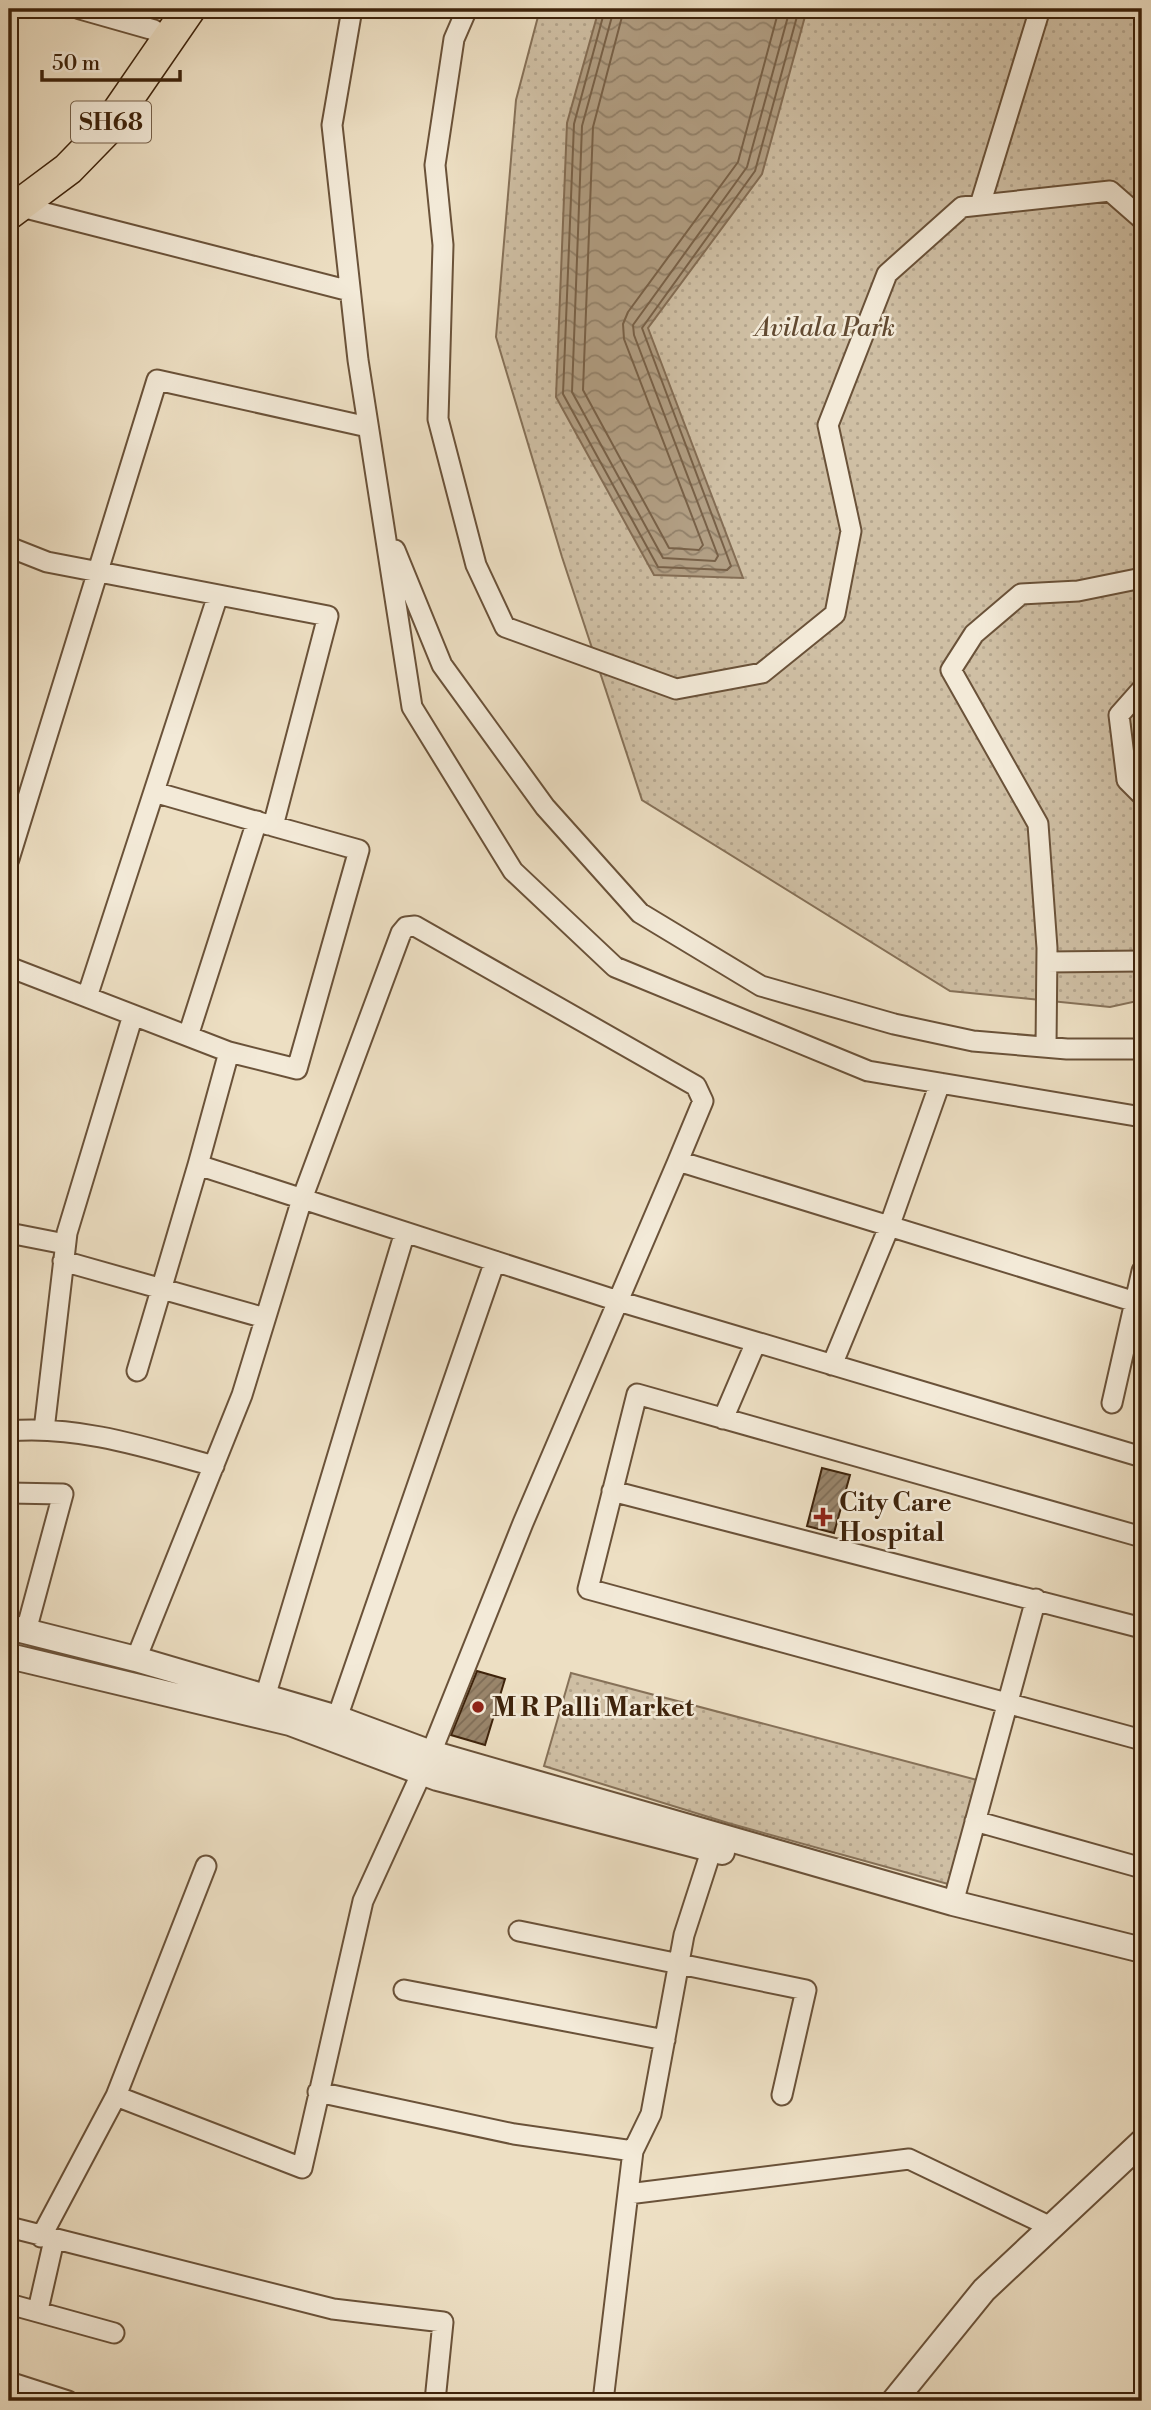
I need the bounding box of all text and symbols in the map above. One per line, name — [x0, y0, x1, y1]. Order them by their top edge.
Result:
scale bar — [42, 38, 180, 82]
text: 50 m — [52, 51, 100, 77]
road number: SH68 — [71, 101, 151, 142]
park label: Avilala Park — [752, 312, 895, 344]
place label: City Care Hospital — [839, 1487, 952, 1549]
marker: City Care Hospital — [813, 1507, 833, 1527]
place label: M R Palli Market — [492, 1692, 695, 1724]
marker: M R Palli Market — [470, 1699, 486, 1715]

